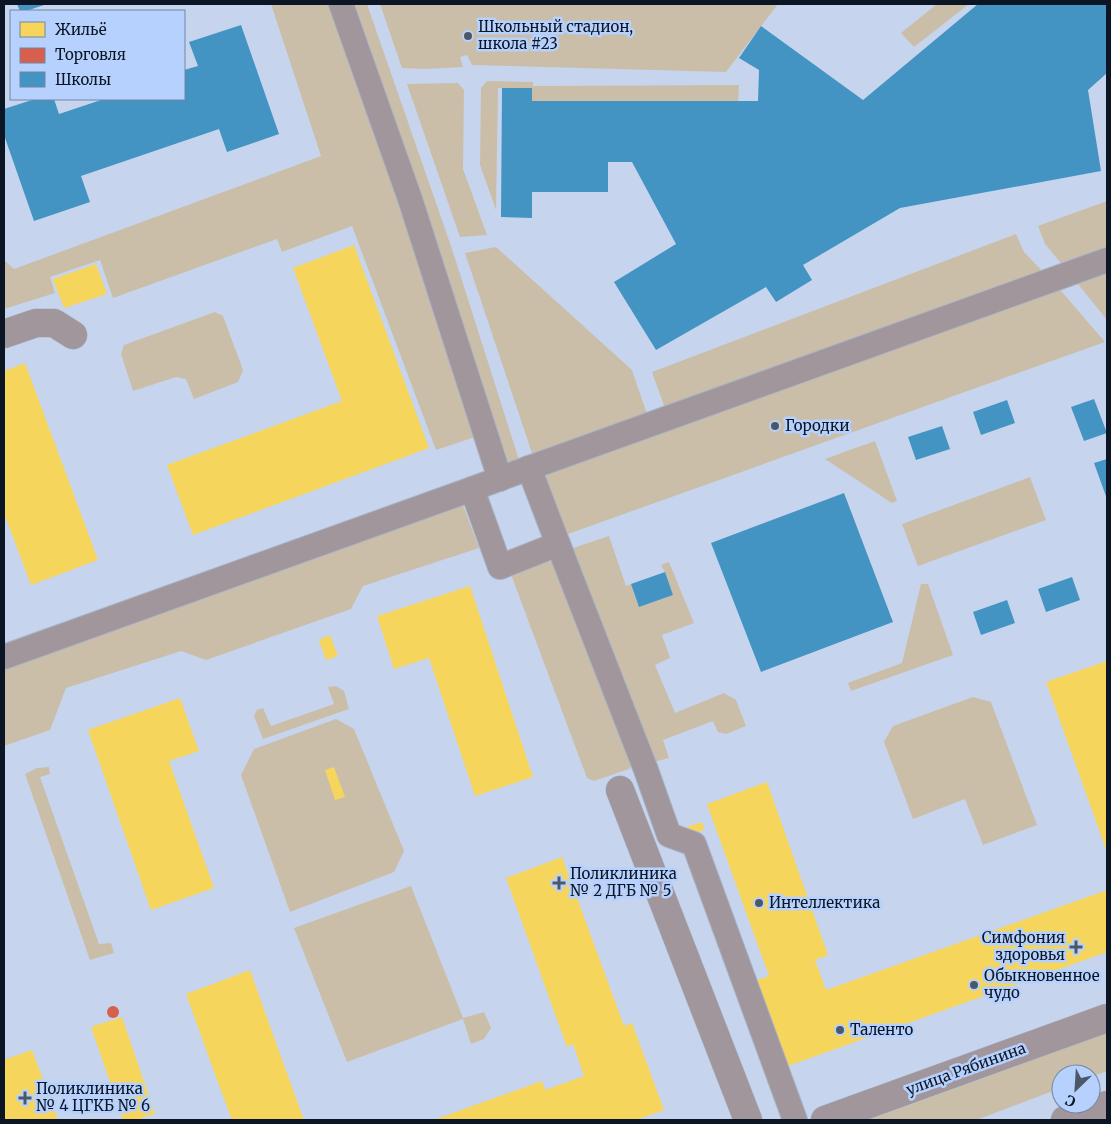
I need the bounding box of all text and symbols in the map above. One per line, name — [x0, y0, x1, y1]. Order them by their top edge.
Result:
legend — [10, 10, 185, 100]
place label: Школьный стадион, школа #23 — [478, 17, 633, 53]
text: Жильё — [55, 20, 107, 39]
marker: Школьный стадион, школа #23 — [462, 30, 474, 42]
text: Торговля — [55, 45, 126, 64]
text: Школы — [55, 70, 111, 89]
place label: Городки — [785, 416, 850, 435]
marker: Городки — [769, 420, 781, 432]
place label: Поликлиника № 2 ДГБ № 5 — [570, 864, 677, 900]
marker: Поликлиника № 2 ДГБ № 5 — [552, 876, 566, 890]
place label: Интеллектика — [769, 893, 880, 912]
marker: Интеллектика — [753, 897, 765, 909]
place label: Симфония здоровья — [982, 928, 1065, 964]
marker: Симфония здоровья — [1069, 940, 1083, 954]
place label: Обыкновенное чудо — [984, 966, 1100, 1002]
marker: Обыкновенное чудо — [968, 979, 980, 991]
place label: Таленто — [850, 1020, 913, 1039]
marker: Таленто — [834, 1024, 846, 1036]
street label: улица Рябинина — [903, 1038, 1028, 1099]
north arrow — [1051, 1064, 1101, 1114]
place label: Поликлиника № 4 ЦГКБ № 6 — [36, 1079, 150, 1115]
marker: Поликлиника № 4 ЦГКБ № 6 — [18, 1091, 32, 1105]
text: С — [1062, 1091, 1079, 1111]

